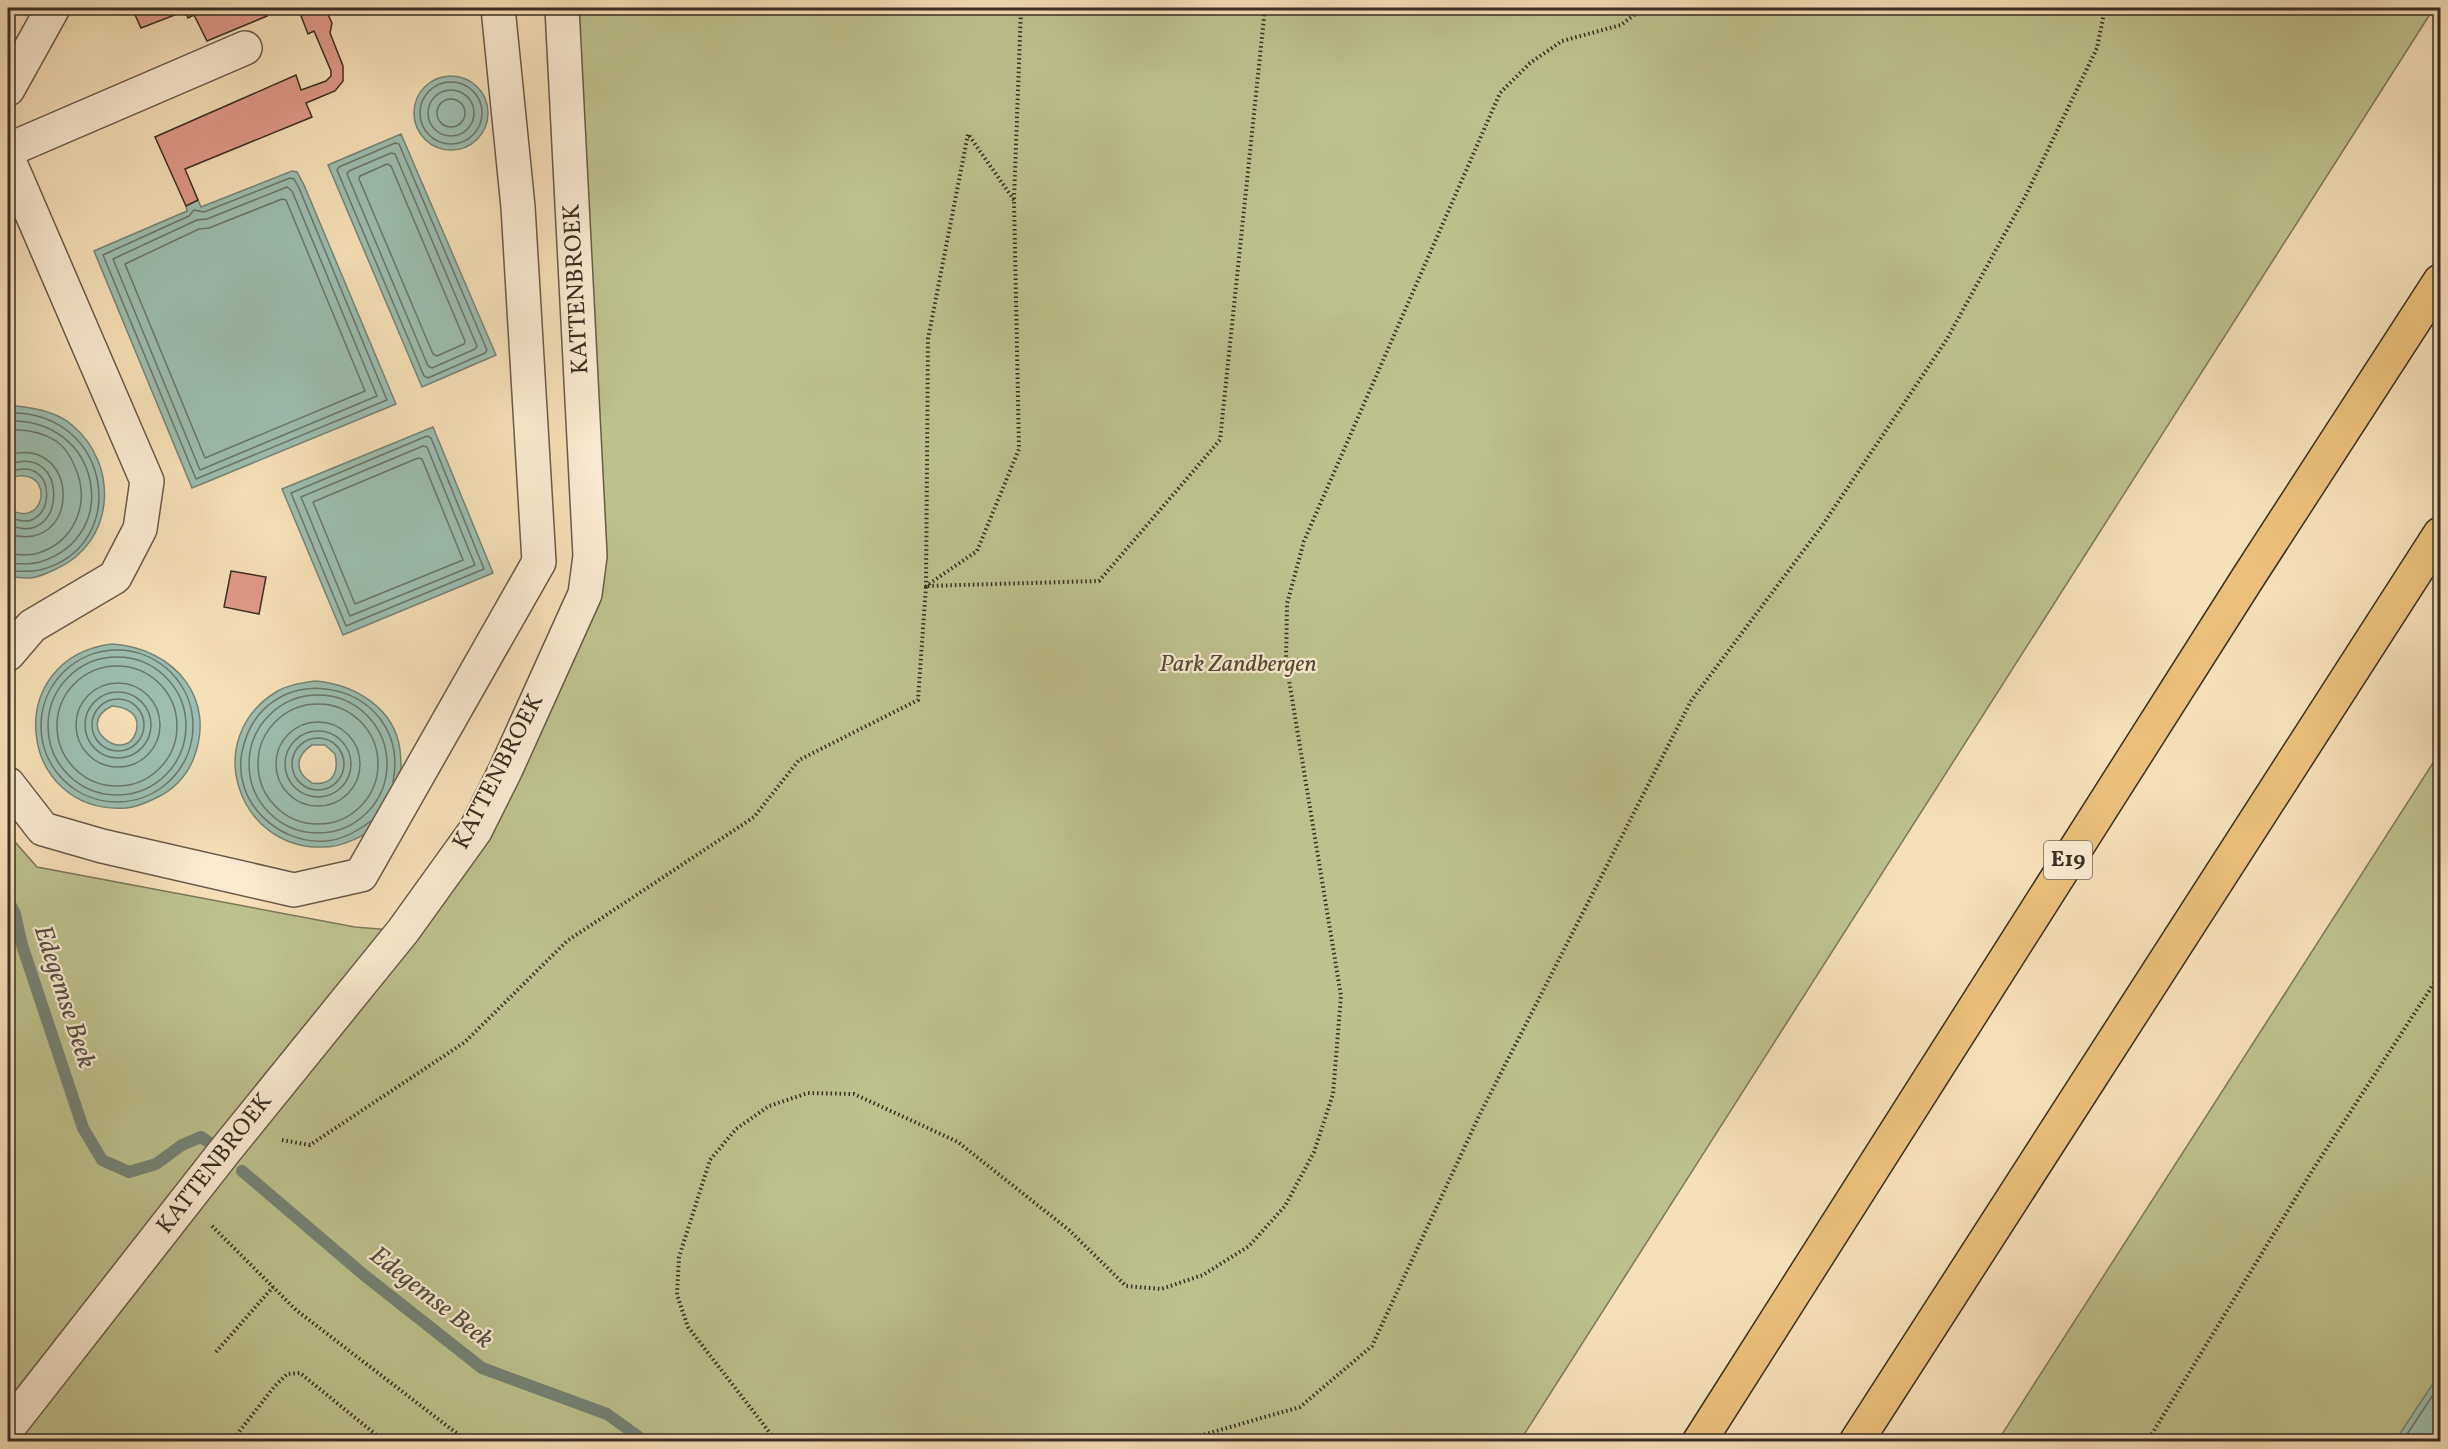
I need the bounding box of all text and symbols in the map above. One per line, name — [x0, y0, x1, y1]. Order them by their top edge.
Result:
street label: KATTENBROEK — [556, 203, 598, 375]
park label: Park Zandbergen — [1159, 648, 1317, 682]
street label: KATTENBROEK — [445, 688, 553, 856]
road number: E19 — [2044, 841, 2092, 879]
water label: Edegemse Beek — [24, 921, 104, 1073]
street label: KATTENBROEK — [149, 1086, 281, 1242]
water label: Edegemse Beek — [361, 1238, 501, 1358]

